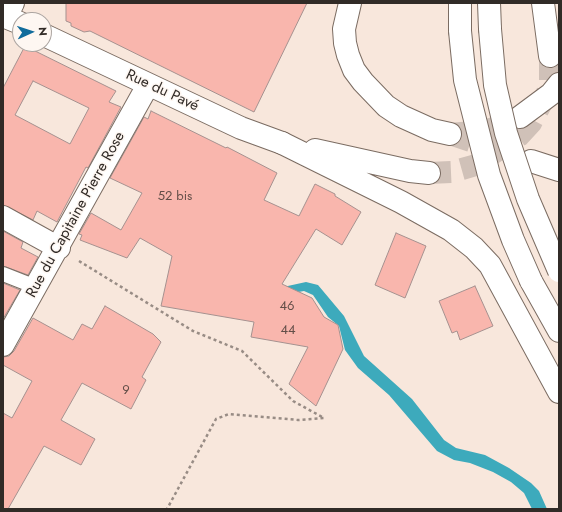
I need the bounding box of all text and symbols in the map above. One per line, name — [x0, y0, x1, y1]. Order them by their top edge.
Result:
north arrow — [12, 12, 52, 52]
text: N — [35, 27, 51, 36]
street label: Rue du Pavé — [123, 66, 201, 116]
street label: Rue du Capitaine Pierre Rose — [23, 129, 129, 301]
house number: 52 bis — [158, 189, 192, 205]
house number: 46 — [279, 299, 295, 315]
house number: 44 — [280, 323, 296, 339]
house number: 9 — [122, 383, 130, 399]

